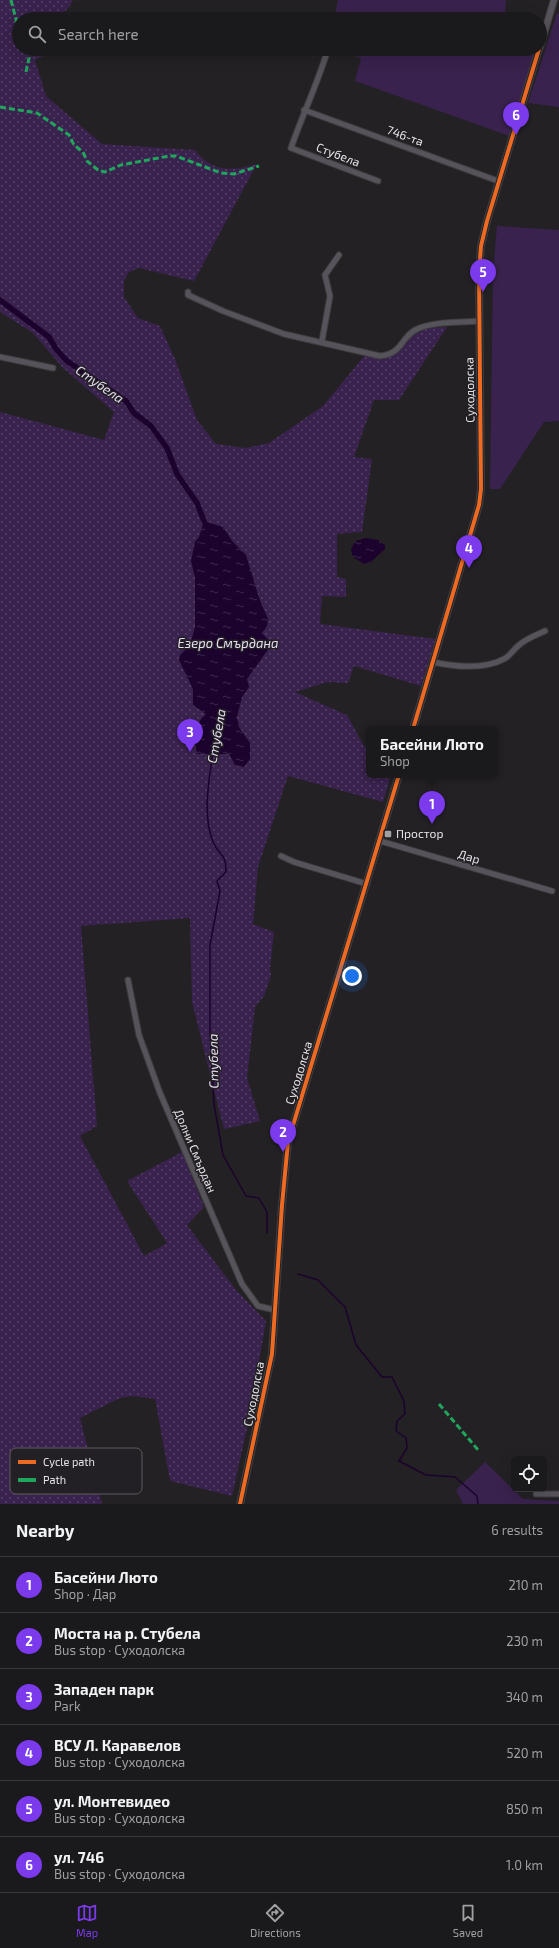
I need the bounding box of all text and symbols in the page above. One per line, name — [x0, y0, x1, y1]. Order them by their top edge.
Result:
search box — [12, 12, 547, 56]
icon: search — [26, 23, 48, 45]
text: Search here — [58, 25, 139, 43]
pin: 6 — [503, 102, 529, 135]
street label: 746-та — [385, 122, 426, 148]
street label: Стубела — [314, 139, 362, 170]
pin: 5 — [470, 259, 496, 292]
street label: Суходолска — [461, 357, 478, 423]
water label: Стубела — [73, 362, 127, 406]
pin: 4 — [456, 535, 482, 568]
water label: Езеро Смърдана — [177, 635, 279, 651]
water label: Стубела — [203, 708, 229, 764]
pin: 3 — [177, 719, 203, 752]
popup — [366, 726, 498, 778]
text: Басейни Люто — [380, 735, 484, 753]
text: Shop — [380, 753, 410, 769]
pin: 1 — [419, 791, 445, 824]
place label: Простор — [396, 826, 443, 840]
marker: Простор — [383, 829, 393, 839]
street label: Дар — [457, 846, 482, 866]
your location — [342, 966, 362, 986]
water label: Стубела — [205, 1033, 221, 1089]
street label: Суходолска — [282, 1039, 315, 1106]
street label: Долни Смърдан — [172, 1107, 220, 1195]
pin: 2 — [270, 1119, 296, 1152]
street label: Суходолска — [240, 1360, 267, 1427]
legend — [10, 1448, 142, 1494]
text: Cycle path — [43, 1455, 95, 1468]
map controls — [511, 1456, 547, 1492]
button: locate — [511, 1456, 547, 1492]
text: Path — [43, 1473, 66, 1486]
text: Nearby — [16, 1520, 74, 1540]
text: 6 results — [491, 1522, 543, 1538]
text: Басейни Люто — [54, 1568, 158, 1586]
text: 1 — [26, 1577, 32, 1593]
text: 210 m — [508, 1577, 543, 1593]
text: Shop · Дар — [54, 1586, 116, 1602]
text: Моста на р. Стубела — [54, 1624, 201, 1642]
text: 2 — [25, 1633, 33, 1649]
text: 230 m — [506, 1633, 543, 1649]
text: Bus stop · Суходолска — [54, 1642, 185, 1658]
text: Западен парк — [54, 1680, 154, 1698]
text: 3 — [25, 1689, 33, 1705]
text: 340 m — [506, 1689, 543, 1705]
text: Park — [54, 1698, 81, 1714]
text: ВСУ Л. Каравелов — [54, 1736, 181, 1754]
text: 4 — [25, 1745, 33, 1761]
text: 520 m — [507, 1745, 543, 1761]
text: Bus stop · Суходолска — [54, 1754, 185, 1770]
text: ул. Монтевидео — [54, 1792, 170, 1810]
text: 5 — [25, 1801, 33, 1817]
text: 850 m — [506, 1801, 543, 1817]
text: Bus stop · Суходолска — [54, 1810, 185, 1826]
text: ул. 746 — [54, 1848, 104, 1866]
text: 6 — [25, 1857, 33, 1873]
text: 1.0 km — [506, 1857, 543, 1873]
text: Bus stop · Суходолска — [54, 1866, 185, 1882]
tab: Map — [76, 1902, 98, 1939]
tab: Directions — [250, 1902, 301, 1939]
tab: Saved — [453, 1902, 483, 1939]

